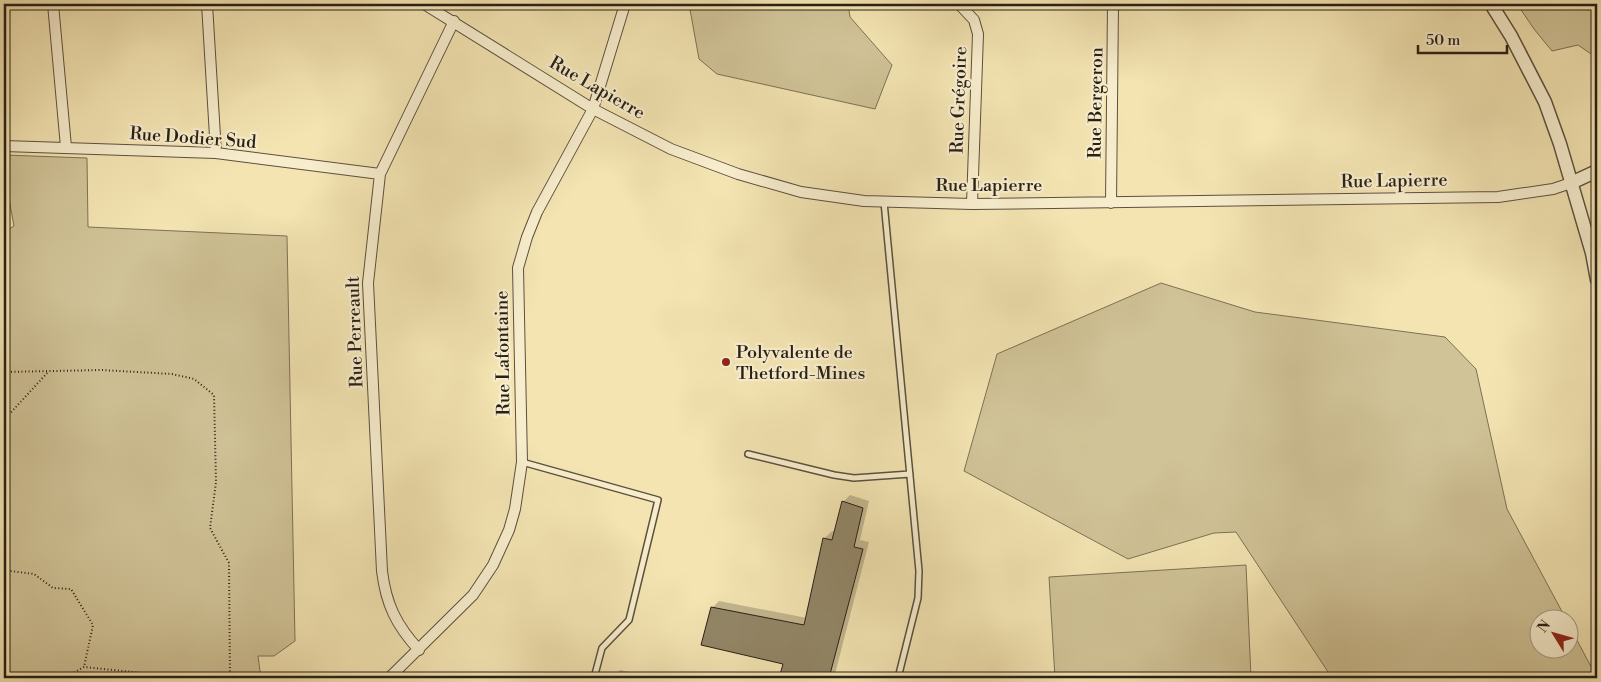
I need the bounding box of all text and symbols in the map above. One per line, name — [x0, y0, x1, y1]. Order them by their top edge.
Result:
scale bar — [1418, 22, 1507, 54]
text: 50 m — [1426, 31, 1460, 50]
street label: Rue Grégoire — [946, 46, 972, 154]
street label: Rue Bergeron — [1084, 47, 1108, 159]
street label: Rue Lapierre — [545, 51, 649, 125]
street label: Rue Dodier Sud — [129, 122, 258, 154]
street label: Rue Lapierre — [1340, 169, 1448, 193]
street label: Rue Lapierre — [936, 174, 1042, 197]
street label: Rue Perreault — [342, 275, 368, 388]
street label: Rue Lafontaine — [490, 290, 516, 416]
place label: Polyvalente de Thetford-Mines — [736, 341, 865, 385]
marker: Polyvalente de Thetford-Mines — [720, 356, 732, 368]
north arrow — [1528, 610, 1578, 660]
text: N — [1534, 617, 1555, 637]

